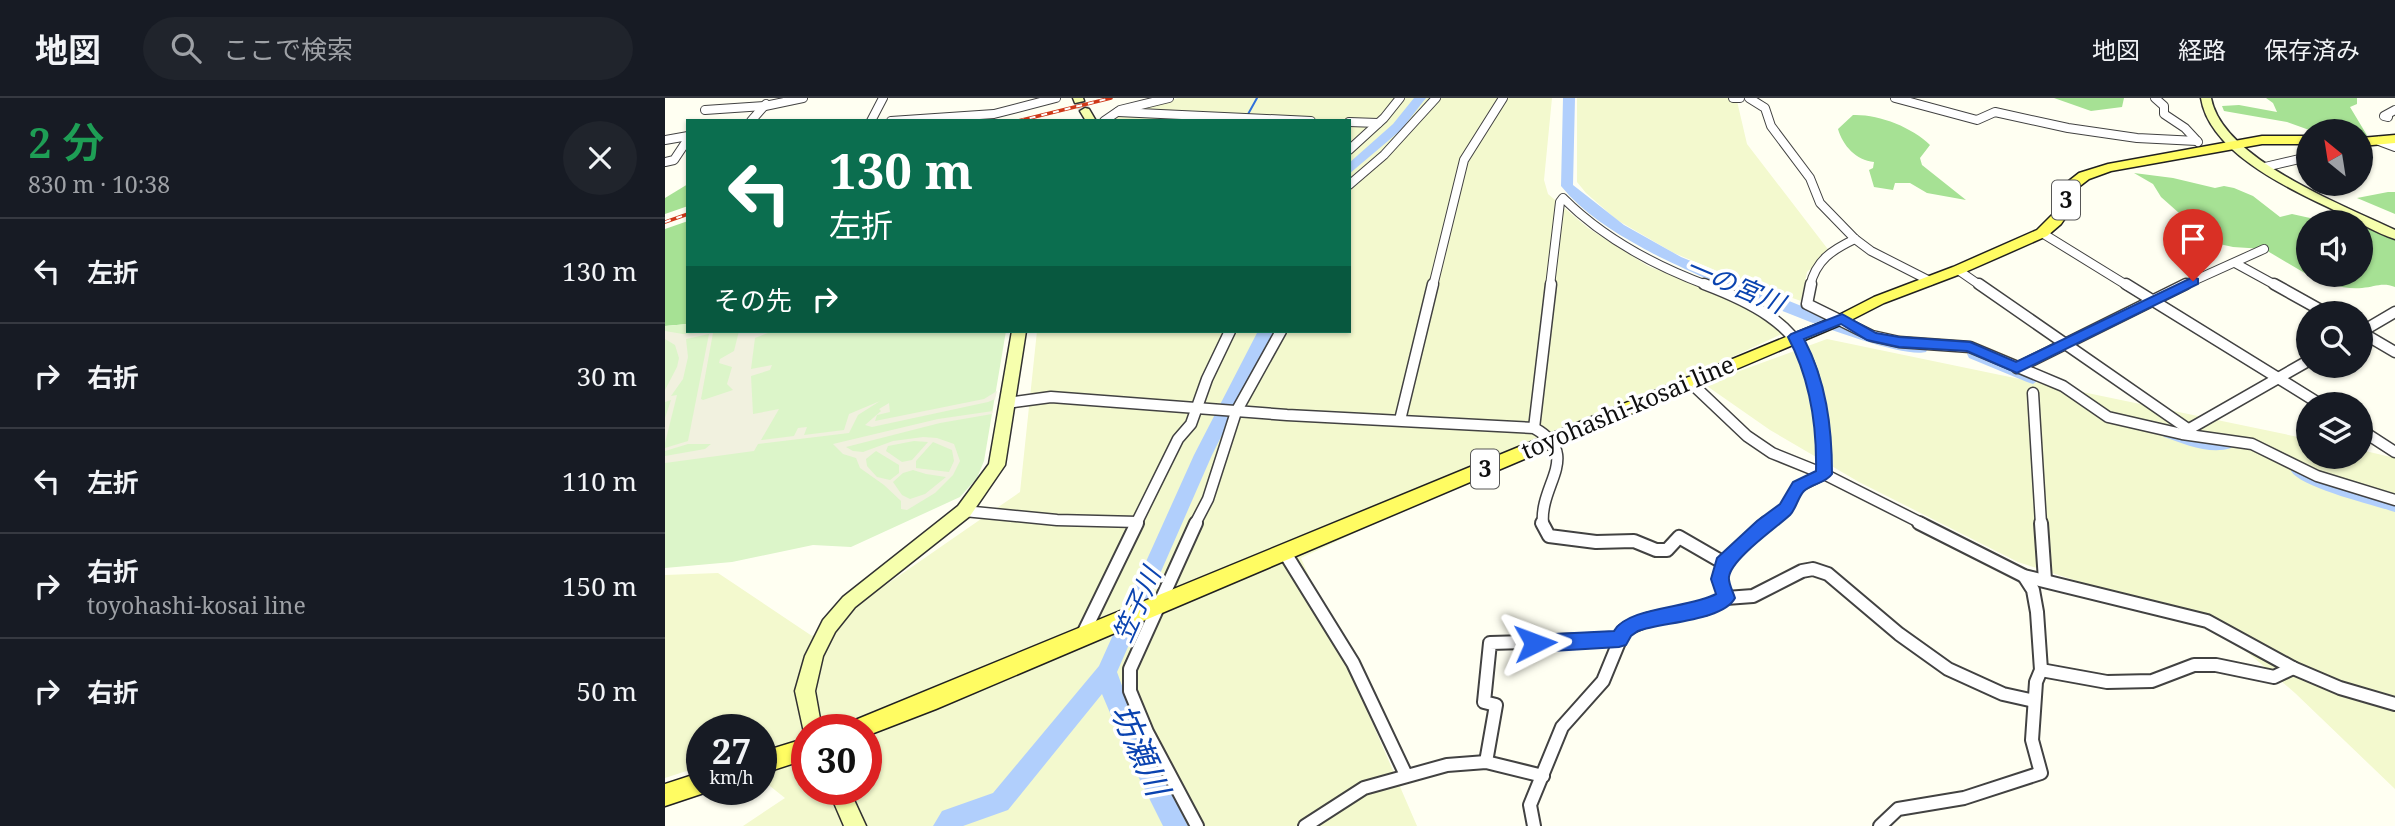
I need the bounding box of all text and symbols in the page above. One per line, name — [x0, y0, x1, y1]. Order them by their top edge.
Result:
search box — [143, 17, 633, 80]
text: 地図 — [35, 27, 101, 72]
icon: search — [167, 29, 205, 67]
text: ここで検索 — [223, 31, 353, 67]
text: 地図 — [2092, 33, 2140, 66]
text: 経路 — [2178, 33, 2226, 66]
text: 保存済み — [2264, 33, 2360, 66]
text: 2 分 — [28, 113, 105, 170]
north arrow — [2296, 119, 2373, 196]
map controls — [2296, 119, 2373, 469]
button: close — [563, 121, 637, 195]
text: 130 m — [829, 137, 973, 203]
icon: left — [714, 147, 805, 238]
text: 830 m · 10:38 — [28, 168, 170, 200]
road number: 3 — [2052, 180, 2080, 220]
text: 左折 — [829, 203, 893, 246]
pin — [2163, 209, 2223, 281]
button: sound — [2296, 210, 2373, 287]
icon: arrive — [2174, 220, 2212, 258]
water label: 一の宮川 — [1680, 247, 1793, 322]
icon: left — [28, 252, 66, 290]
text: 130 m — [562, 253, 637, 289]
text: 左折 — [87, 254, 139, 290]
icon: right — [806, 280, 844, 318]
text: その先 — [714, 282, 792, 318]
button: search — [2296, 301, 2373, 378]
street label: toyohashi-kosai line — [1516, 347, 1739, 466]
icon: right — [28, 357, 66, 395]
text: 30 m — [577, 358, 637, 394]
text: 右折 — [87, 359, 139, 395]
button: layers — [2296, 392, 2373, 469]
road number: 3 — [1471, 450, 1499, 488]
icon: left — [28, 462, 66, 500]
text: 110 m — [562, 463, 637, 499]
text: 左折 — [87, 464, 139, 500]
text: 右折 — [87, 553, 139, 589]
water label: 笠子川 — [1104, 559, 1170, 648]
icon: right — [28, 567, 66, 605]
text: 150 m — [562, 568, 637, 604]
text: toyohashi-kosai line — [87, 589, 306, 621]
position arrow — [1498, 606, 1572, 680]
icon: right — [28, 672, 66, 710]
text: 50 m — [577, 673, 637, 709]
text: 右折 — [87, 674, 139, 710]
water label: 坊瀬川 — [1102, 697, 1182, 805]
speed limit sign: 30 — [791, 714, 882, 805]
text: 27 — [712, 727, 751, 774]
text: km/h — [709, 765, 754, 789]

